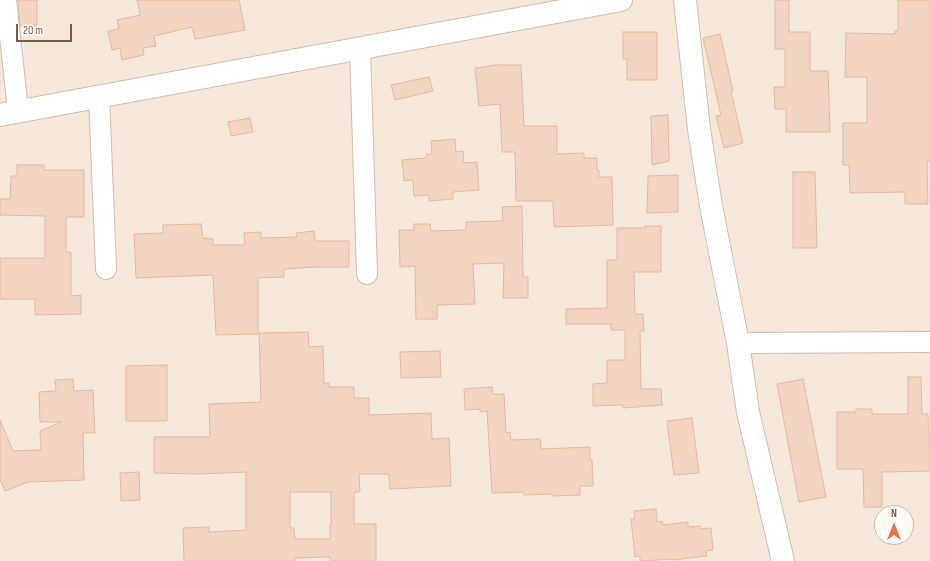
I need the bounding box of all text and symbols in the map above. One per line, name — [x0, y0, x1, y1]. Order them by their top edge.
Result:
scale bar — [18, 16, 74, 42]
text: 20 m — [23, 23, 43, 38]
north arrow — [874, 505, 914, 545]
text: N — [891, 507, 897, 520]

